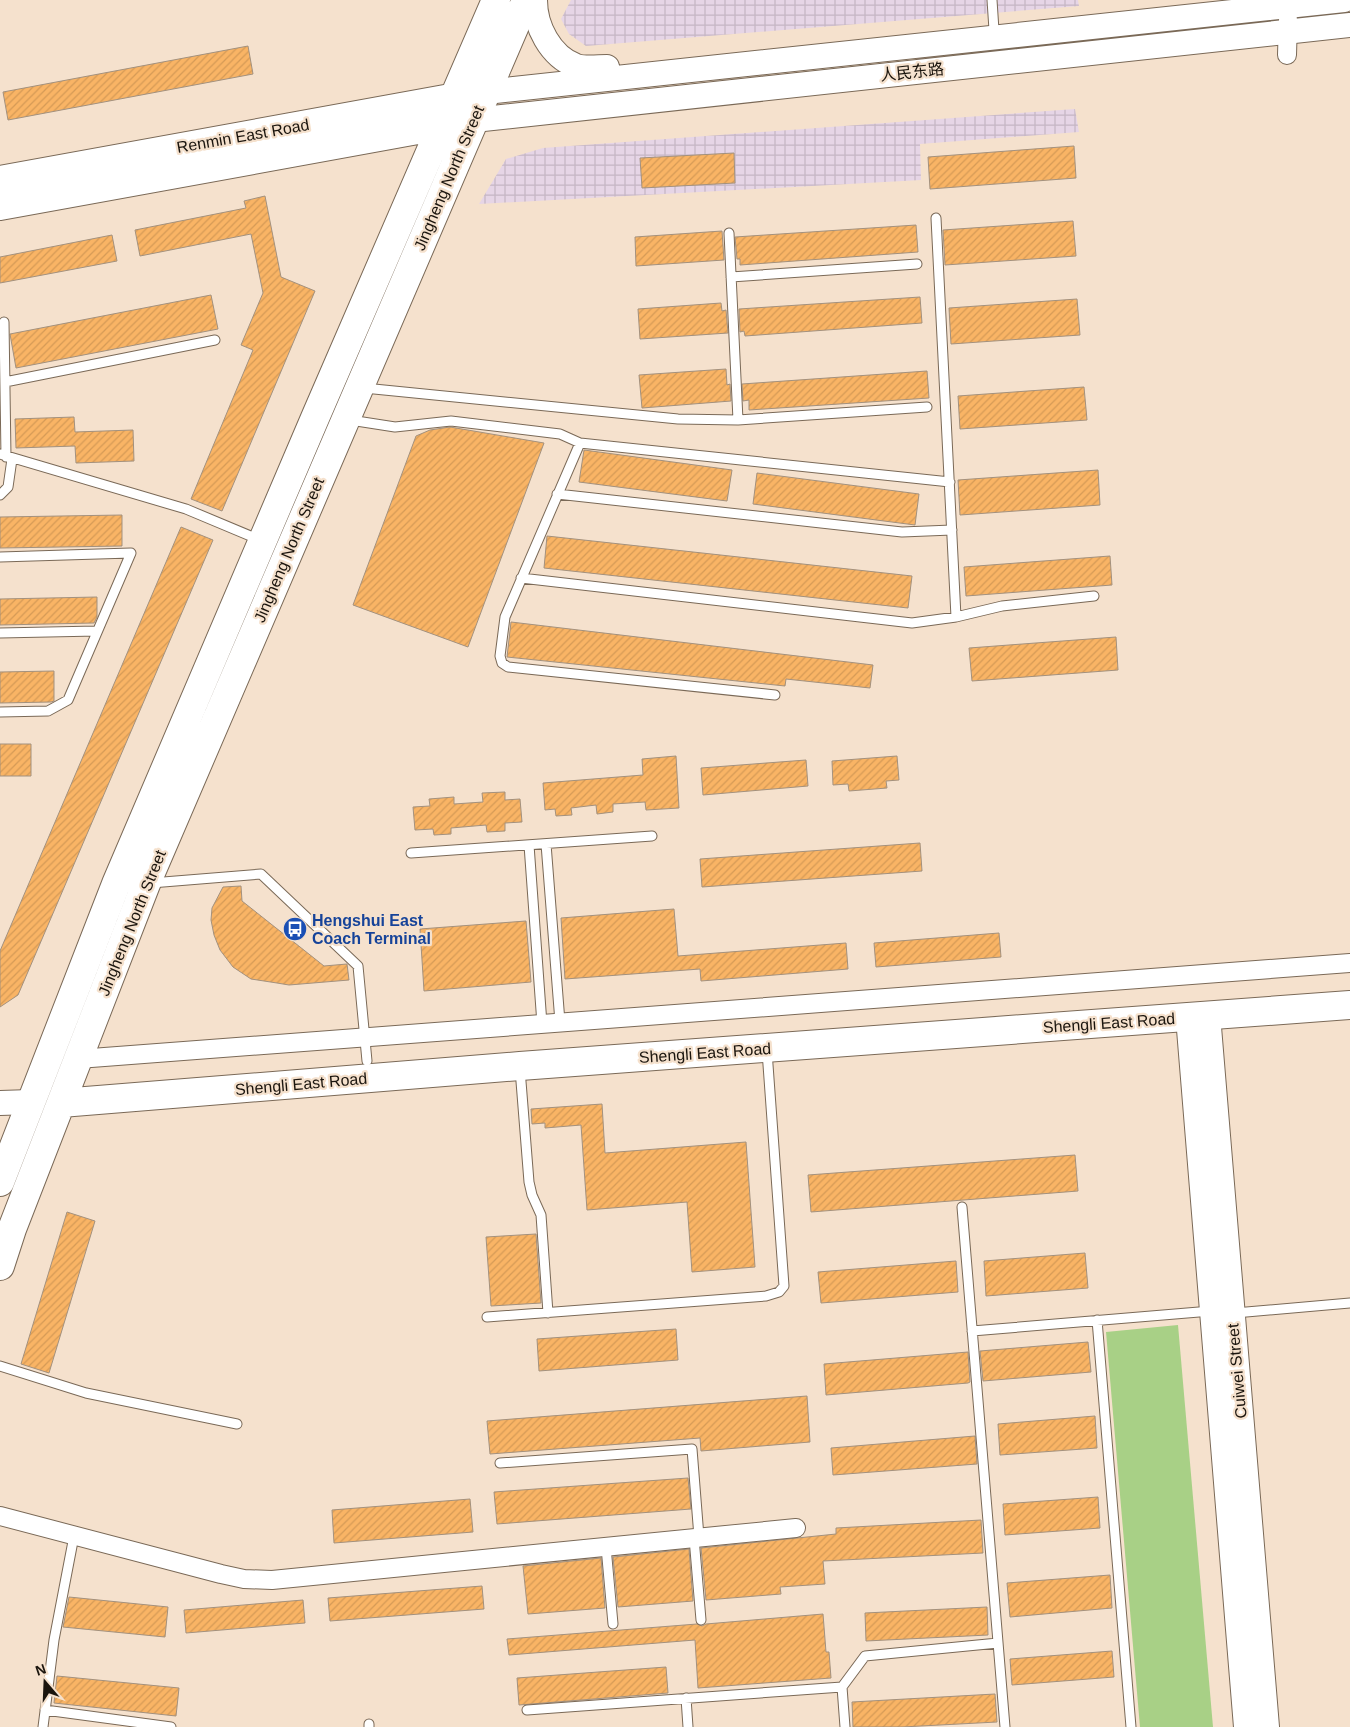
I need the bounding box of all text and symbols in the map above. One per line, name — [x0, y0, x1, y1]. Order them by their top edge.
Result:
street label: 人民东路 — [879, 60, 945, 84]
street label: Jingheng North Street — [411, 103, 487, 253]
street label: Renmin East Road — [175, 116, 311, 156]
street label: Jingheng North Street — [251, 475, 327, 625]
street label: Jingheng North Street — [95, 847, 169, 998]
place label: Hengshui East Coach Terminal — [312, 912, 431, 947]
bus stop icon: Hengshui East Coach Terminal — [282, 916, 308, 942]
street label: Shengli East Road — [1042, 1010, 1176, 1036]
street label: Shengli East Road — [638, 1040, 772, 1066]
street label: Shengli East Road — [234, 1070, 368, 1098]
street label: Cuiwei Street — [1224, 1322, 1250, 1419]
north arrow — [20, 1657, 70, 1707]
text: N — [33, 1660, 48, 1679]

